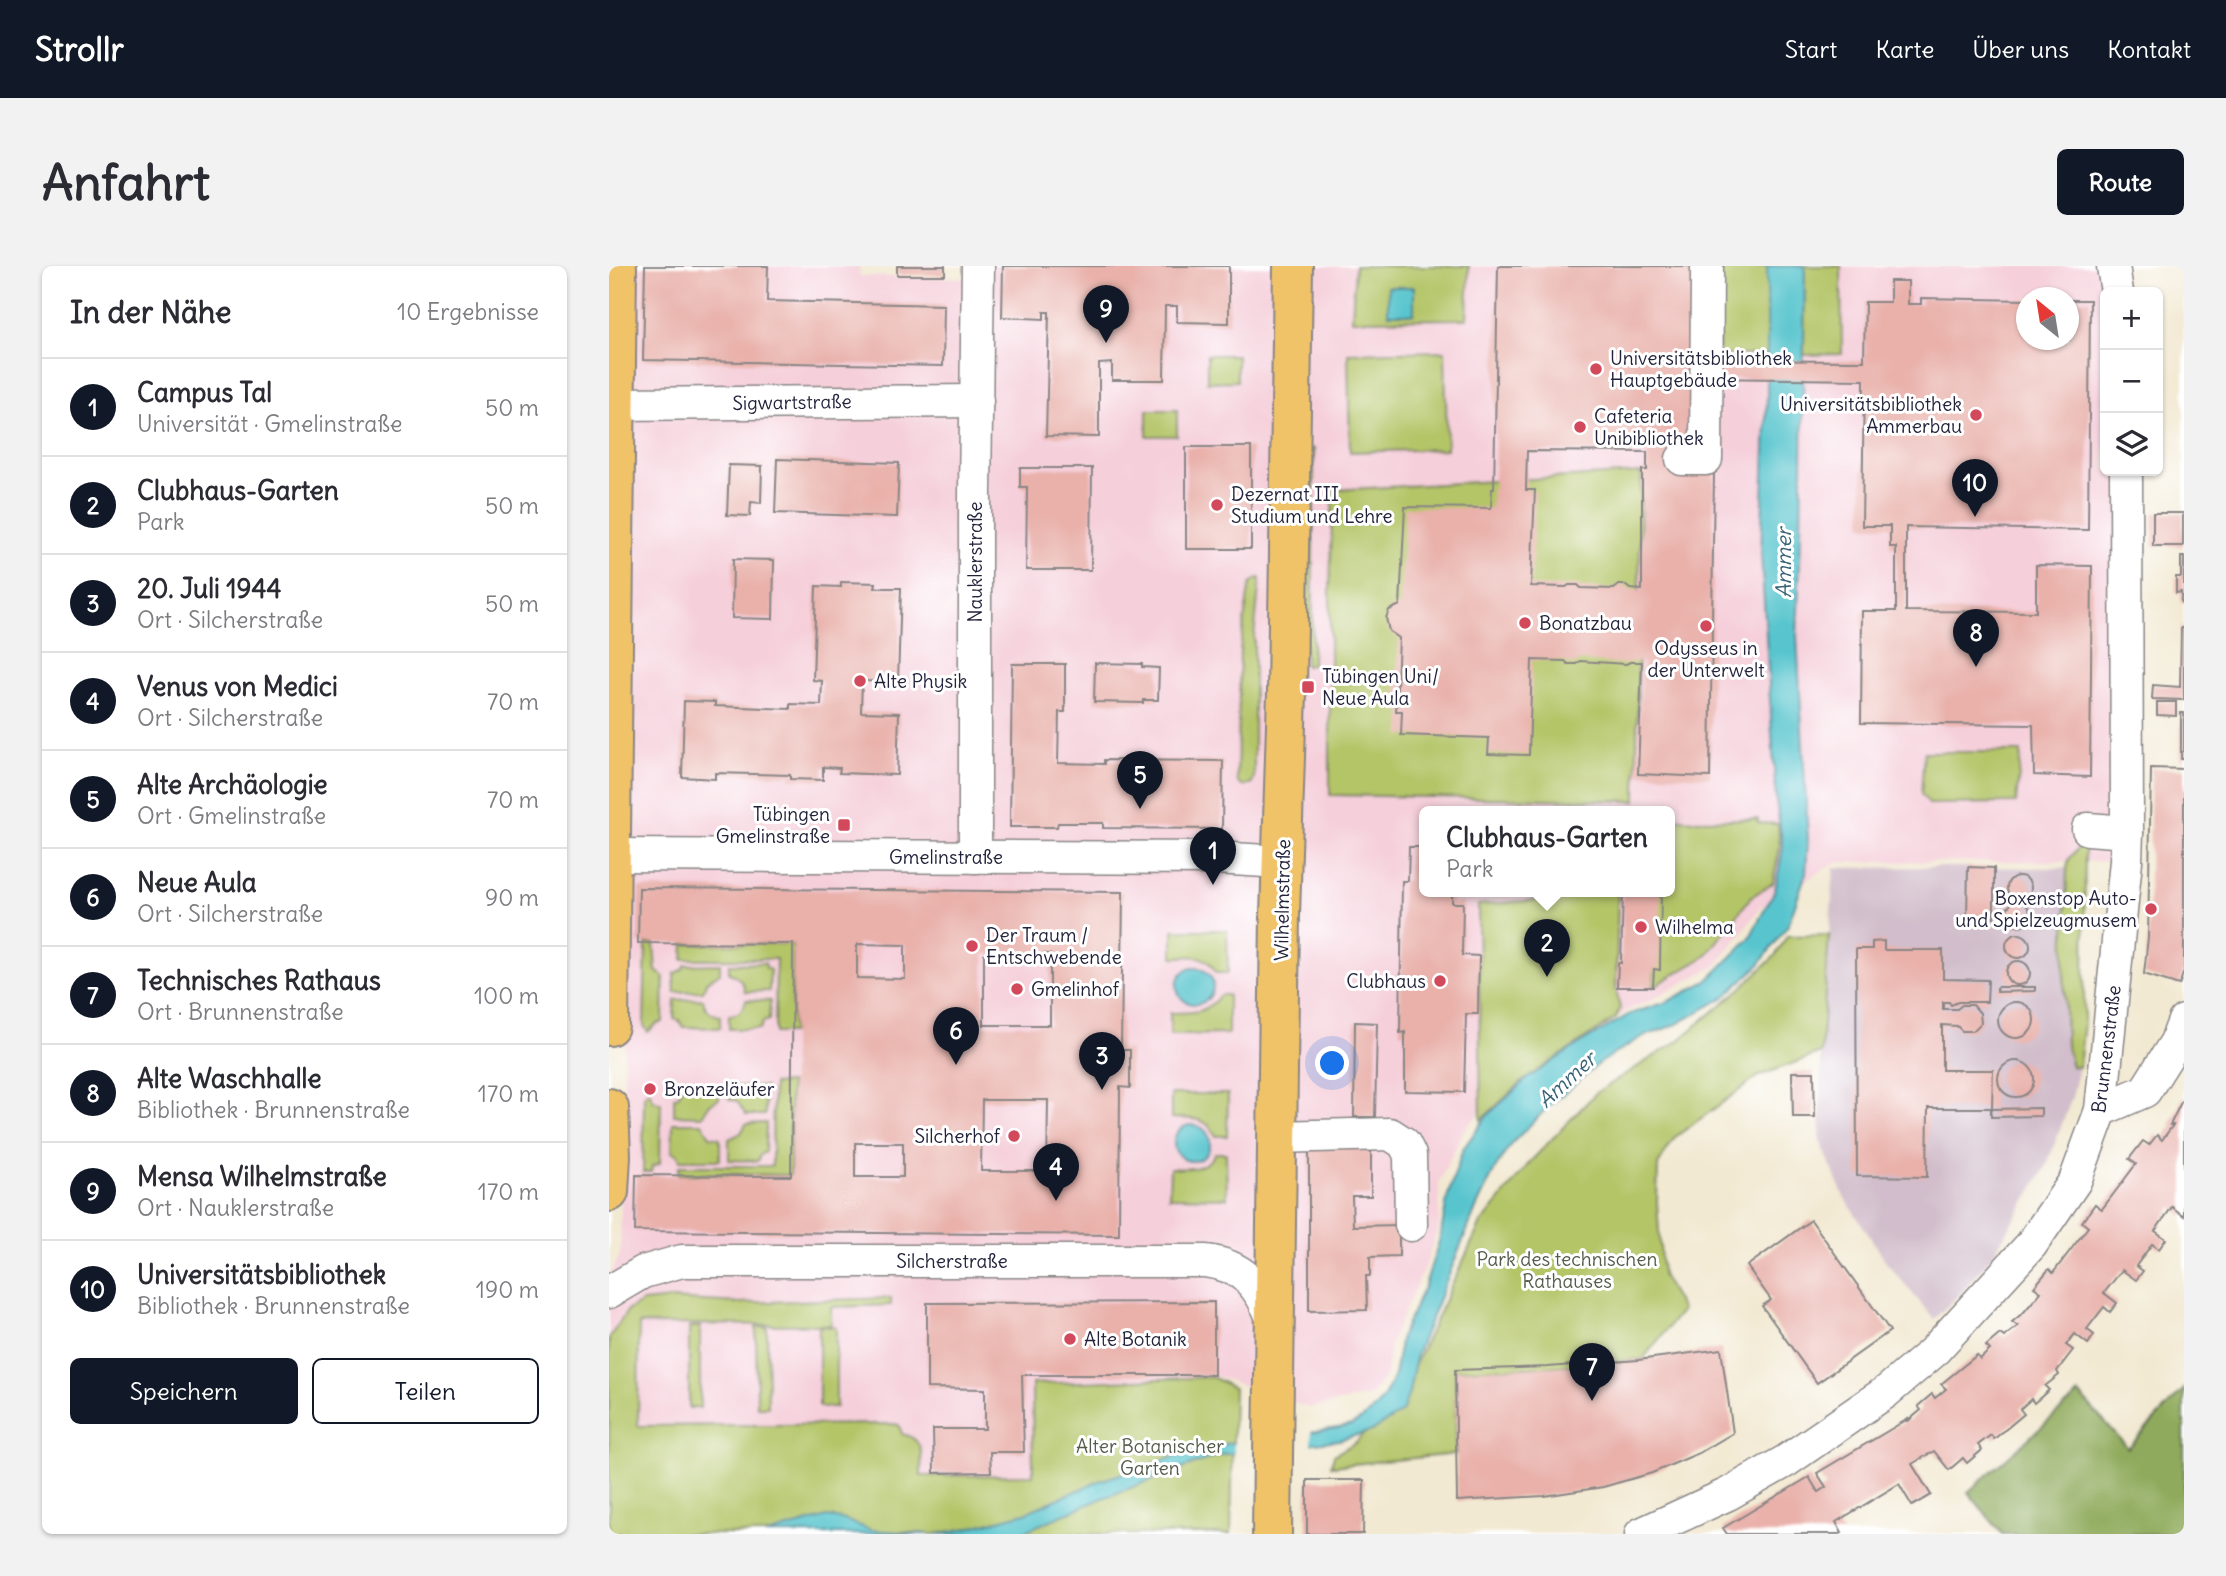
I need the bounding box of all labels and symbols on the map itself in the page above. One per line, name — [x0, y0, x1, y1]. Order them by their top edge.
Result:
pin: 9 — [1083, 285, 1129, 343]
north arrow — [2016, 287, 2079, 350]
place label: Universitätsbibliothek Hauptgebäude — [1610, 346, 1792, 392]
marker: Universitätsbibliothek Hauptgebäude — [1588, 361, 1604, 377]
street label: Sigwartstraße — [732, 389, 852, 415]
place label: Universitätsbibliothek Ammerbau — [1780, 392, 1962, 438]
place label: Cafeteria Unibibliothek — [1594, 404, 1704, 450]
marker: Universitätsbibliothek Ammerbau — [1968, 407, 1984, 423]
marker: Cafeteria Unibibliothek — [1572, 419, 1588, 435]
pin: 10 — [1952, 459, 1998, 517]
place label: Dezernat III Studium und Lehre — [1231, 482, 1393, 528]
marker: Dezernat III Studium und Lehre — [1209, 497, 1225, 513]
street label: Nauklerstraße — [963, 502, 987, 622]
water label: Ammer — [1770, 525, 1797, 598]
pin: 8 — [1953, 609, 1999, 667]
place label: Bonatzbau — [1539, 611, 1632, 635]
marker: Bonatzbau — [1517, 615, 1533, 631]
marker: Odysseus in der Unterwelt — [1698, 618, 1714, 634]
place label: Odysseus in der Unterwelt — [1647, 636, 1765, 682]
place label: Tübingen Uni/ Neue Aula — [1322, 664, 1439, 710]
place label: Alte Physik — [874, 669, 967, 693]
marker: Alte Physik — [852, 673, 868, 689]
marker: Tübingen Uni/ Neue Aula — [1300, 679, 1316, 695]
pin: 5 — [1117, 751, 1163, 809]
place label: Tübingen Gmelinstraße — [716, 802, 830, 848]
marker: Tübingen Gmelinstraße — [836, 817, 852, 833]
pin: 1 — [1190, 827, 1236, 885]
street label: Wilhelmstraße — [1269, 839, 1295, 961]
street label: Gmelinstraße — [889, 845, 1003, 869]
place label: Boxenstop Auto- und Spielzeugmusem — [1955, 886, 2137, 932]
marker: Boxenstop Auto- und Spielzeugmusem — [2143, 901, 2159, 917]
place label: Wilhelma — [1655, 915, 1734, 939]
pin: 2 — [1524, 919, 1570, 977]
marker: Wilhelma — [1633, 919, 1649, 935]
place label: Der Traum / Entschwebende — [986, 923, 1122, 969]
marker: Der Traum / Entschwebende — [964, 938, 980, 954]
place label: Clubhaus — [1346, 969, 1426, 993]
marker: Clubhaus — [1432, 973, 1448, 989]
place label: Gmelinhof — [1031, 977, 1120, 1001]
marker: Gmelinhof — [1009, 981, 1025, 997]
street label: Brunnenstraße — [2086, 984, 2126, 1114]
pin: 6 — [933, 1007, 979, 1065]
pin: 3 — [1079, 1032, 1125, 1090]
water label: Ammer — [1532, 1044, 1603, 1113]
your location — [1315, 1046, 1349, 1080]
place label: Bronzeläufer — [664, 1077, 775, 1101]
marker: Bronzeläufer — [642, 1081, 658, 1097]
place label: Silcherhof — [915, 1124, 1001, 1148]
marker: Silcherhof — [1006, 1128, 1022, 1144]
pin: 4 — [1033, 1143, 1079, 1201]
park label: Park des technischen Rathauses — [1476, 1247, 1658, 1293]
street label: Silcherstraße — [896, 1249, 1008, 1273]
place label: Alte Botanik — [1084, 1327, 1187, 1351]
marker: Alte Botanik — [1062, 1331, 1078, 1347]
pin: 7 — [1569, 1343, 1615, 1401]
park label: Alter Botanischer Garten — [1076, 1434, 1224, 1480]

